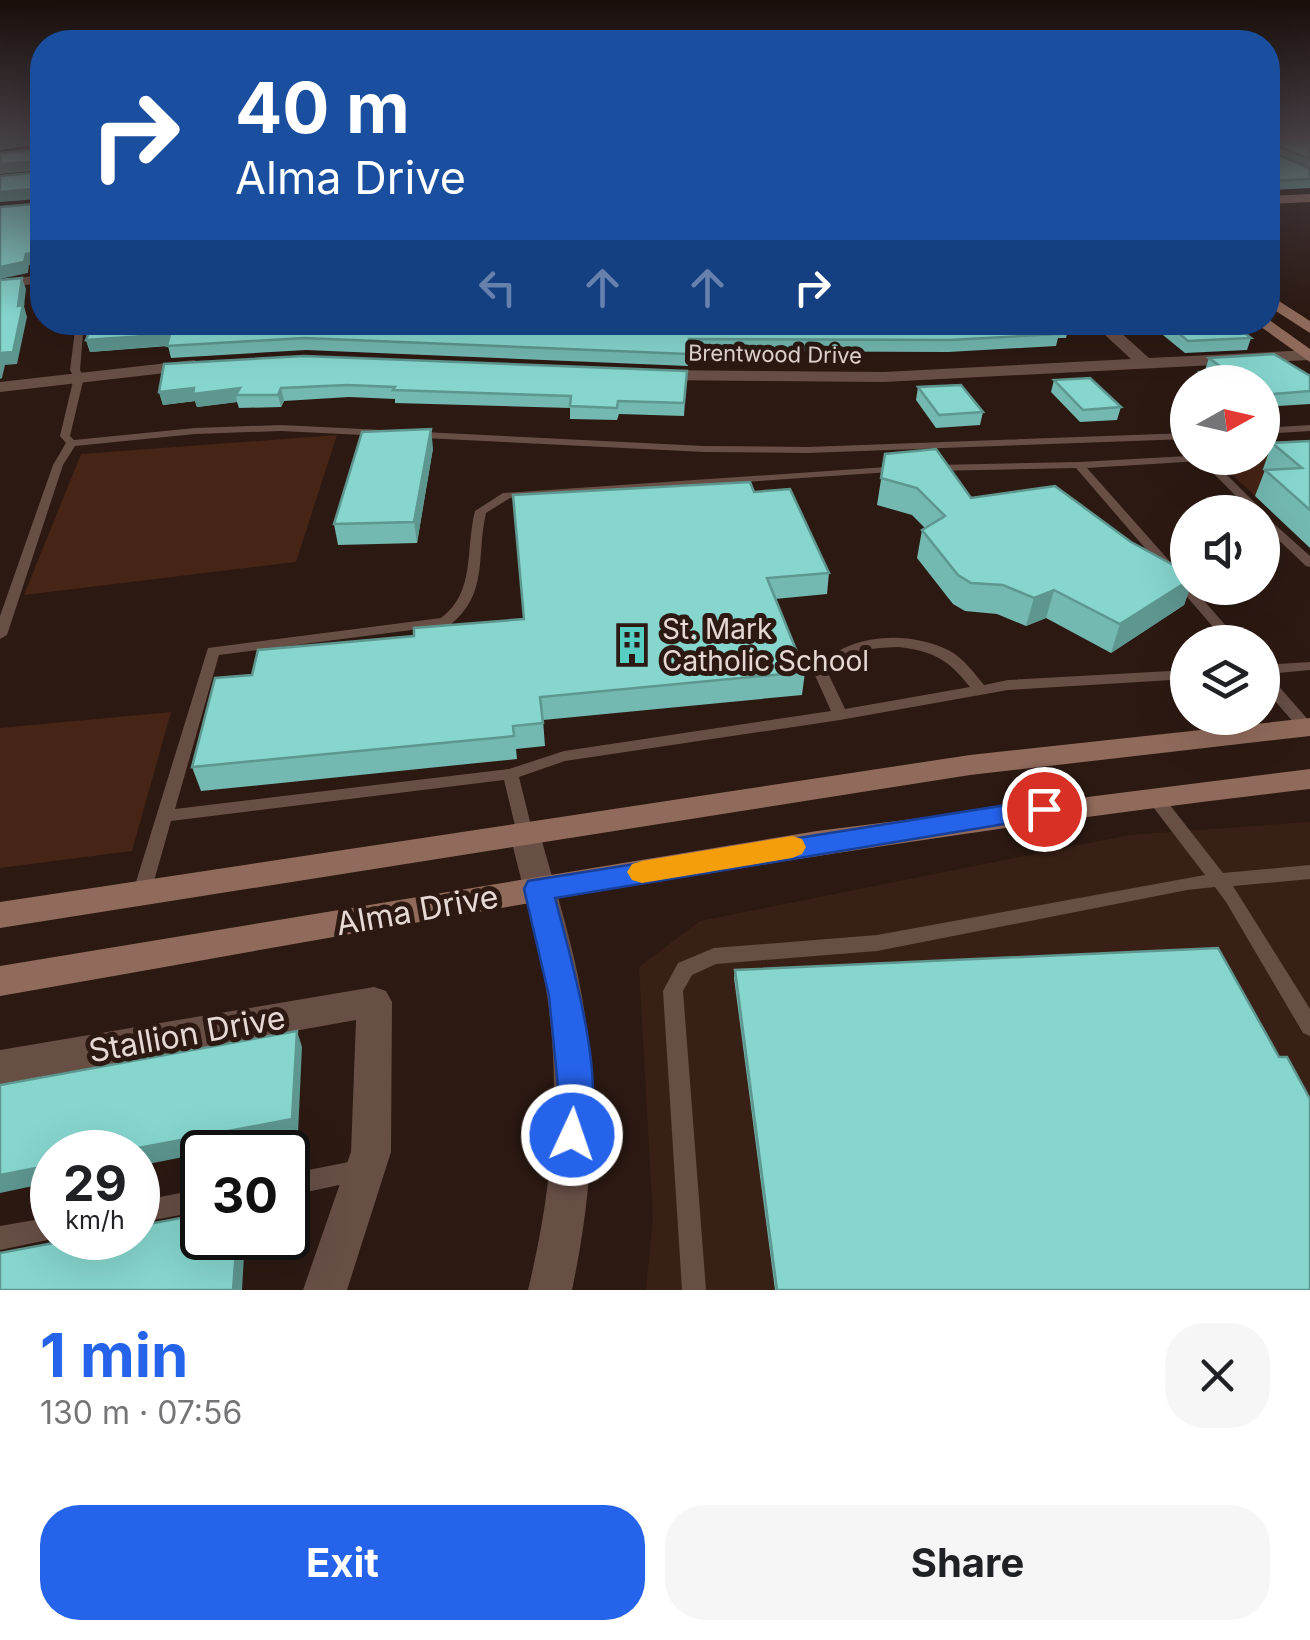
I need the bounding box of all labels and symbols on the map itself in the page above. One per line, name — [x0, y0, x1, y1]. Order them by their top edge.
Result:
street label: Brentwood Drive — [688, 339, 862, 369]
north arrow — [1170, 365, 1280, 475]
place label: St. Mark Catholic School — [662, 612, 869, 678]
building icon: St. Mark Catholic School — [611, 624, 653, 666]
pin — [1002, 767, 1087, 852]
street label: Alma Drive — [333, 877, 501, 943]
street label: Stallion Drive — [86, 998, 288, 1070]
position arrow — [520, 1083, 624, 1187]
speed limit sign: 30 — [180, 1130, 310, 1260]

